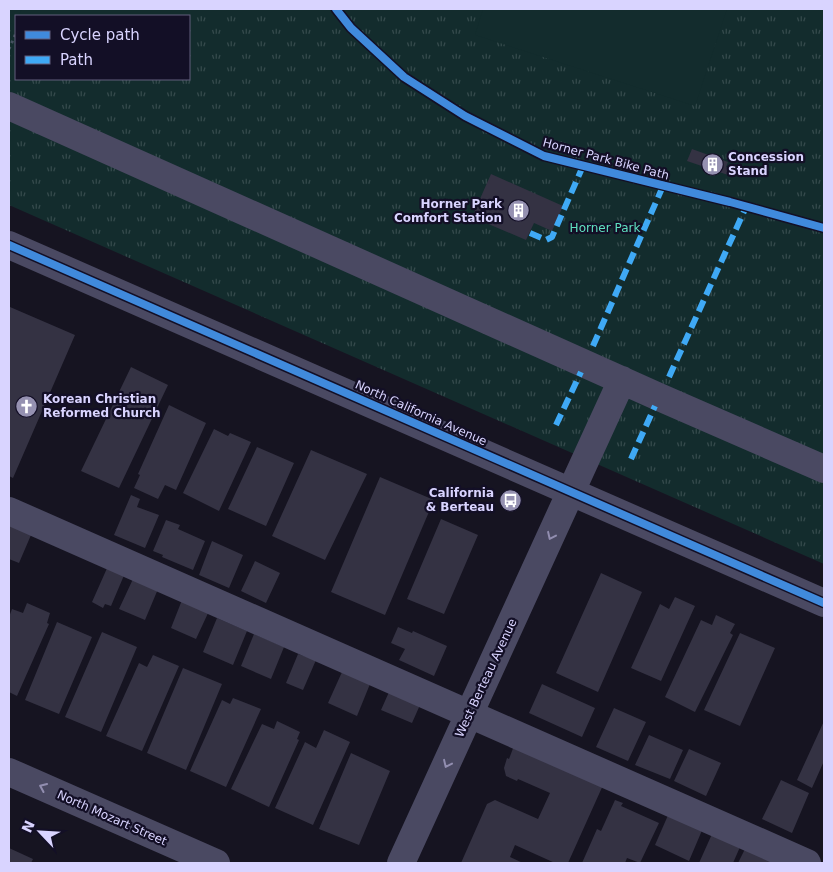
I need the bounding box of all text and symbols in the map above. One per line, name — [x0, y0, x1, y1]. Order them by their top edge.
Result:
legend — [15, 15, 190, 80]
text: Cycle path — [60, 26, 140, 44]
text: Path — [60, 51, 93, 69]
street label: Horner Park Bike Path — [541, 135, 671, 183]
place label: Concession Stand — [728, 150, 804, 178]
building icon: Concession Stand — [700, 152, 724, 176]
place label: Horner Park Comfort Station — [394, 197, 503, 225]
building icon: Horner Park Comfort Station — [506, 199, 530, 223]
park label: Horner Park — [570, 221, 640, 235]
street label: North California Avenue — [353, 378, 489, 448]
place label: Korean Christian Reformed Church — [43, 392, 161, 420]
church icon: Korean Christian Reformed Church — [15, 394, 39, 418]
place label: California & Berteau — [426, 486, 494, 514]
bus stop icon: California & Berteau — [498, 488, 522, 512]
one-way arrow — [546, 531, 557, 540]
street label: West Berteau Avenue — [452, 616, 520, 740]
one-way arrow — [443, 758, 453, 767]
one-way arrow — [39, 783, 48, 794]
street label: North Mozart Street — [55, 787, 169, 849]
north arrow — [15, 807, 65, 857]
text: N — [18, 818, 38, 835]

